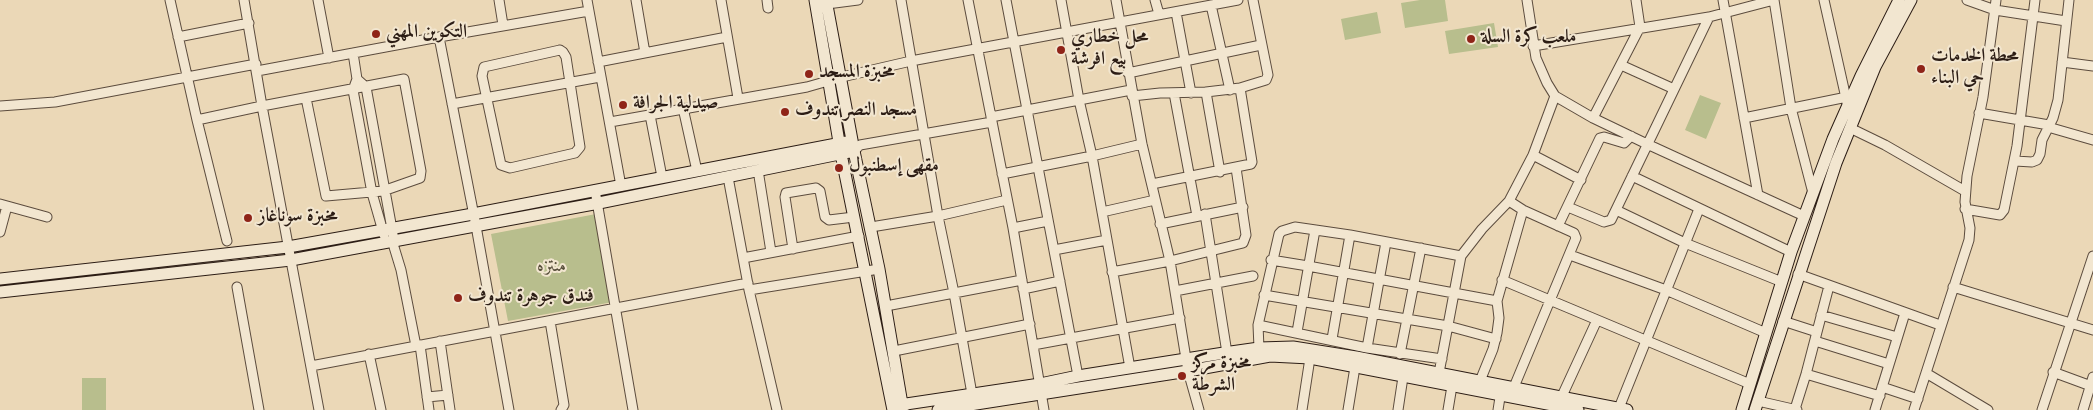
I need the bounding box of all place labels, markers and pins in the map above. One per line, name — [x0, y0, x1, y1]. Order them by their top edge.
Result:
place label: التكوين المهني — [386, 23, 467, 45]
marker: التكوين المهني — [370, 28, 382, 40]
place label: محل خطاري بيع افرشة — [1071, 28, 1148, 72]
place label: ملعب كرة السلة — [1481, 28, 1576, 50]
marker: ملعب كرة السلة — [1465, 33, 1477, 45]
marker: محل خطاري بيع افرشة — [1055, 44, 1067, 56]
place label: محطة الخدمات حي البناء — [1931, 47, 2019, 91]
place label: مخبزة المسجد — [819, 63, 894, 85]
marker: محطة الخدمات حي البناء — [1915, 63, 1927, 75]
marker: مخبزة المسجد — [803, 68, 815, 80]
place label: صيدلية الجرافة — [633, 94, 719, 116]
marker: صيدلية الجرافة — [617, 99, 629, 111]
place label: مسجد النصر تندوف — [795, 101, 917, 123]
marker: مسجد النصر تندوف — [779, 106, 791, 118]
place label: مقهى إسطنبول — [849, 157, 939, 179]
marker: مقهى إسطنبول — [833, 162, 845, 174]
place label: مخبزة سوناغاز — [258, 207, 337, 229]
marker: مخبزة سوناغاز — [242, 212, 254, 224]
place label: فندق جوهرة تندوف — [468, 287, 594, 309]
marker: فندق جوهرة تندوف — [452, 292, 464, 304]
place label: مخبزة مركز الشرطة — [1192, 354, 1251, 398]
marker: مخبزة مركز الشرطة — [1176, 370, 1188, 382]

